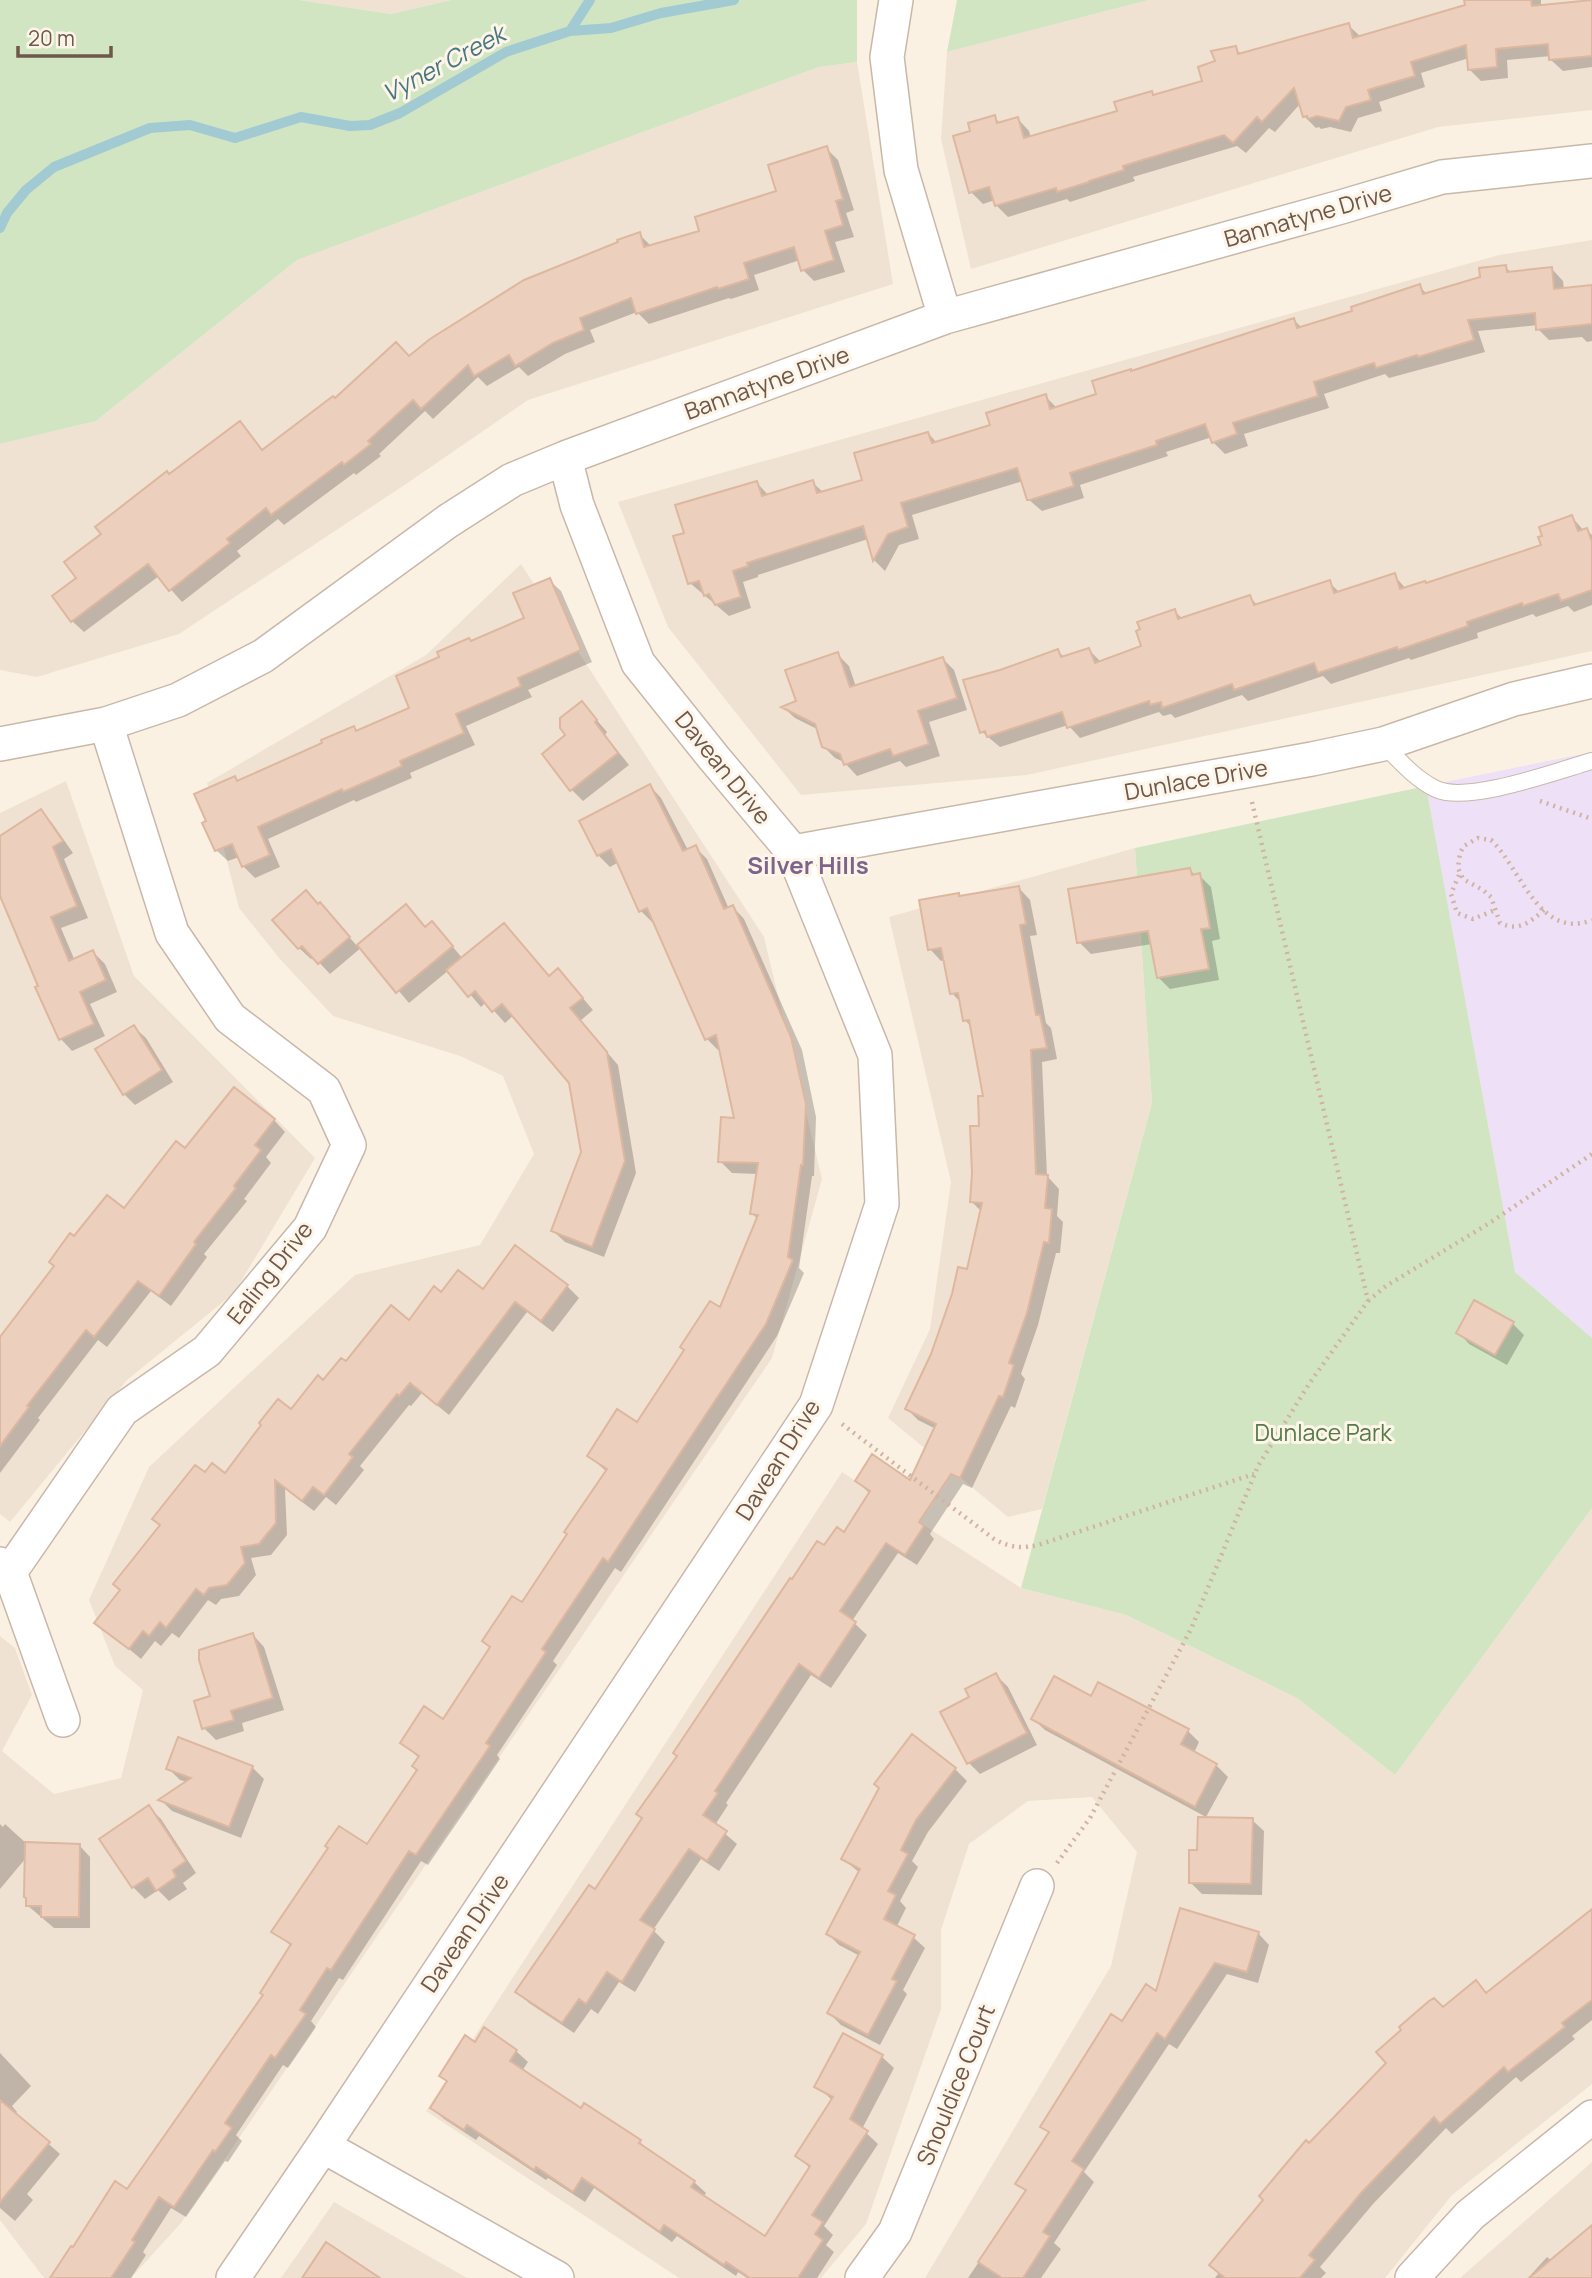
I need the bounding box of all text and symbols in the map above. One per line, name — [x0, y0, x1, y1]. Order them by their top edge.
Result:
scale bar — [18, 14, 110, 58]
water label: Vyner Creek — [376, 15, 513, 109]
text: 20 m — [28, 24, 75, 52]
street label: Bannatyne Drive — [1220, 176, 1395, 254]
street label: Bannatyne Drive — [680, 337, 854, 427]
street label: Davean Drive — [668, 704, 779, 831]
street label: Dunlace Drive — [1122, 751, 1270, 807]
district label: Silver Hills — [747, 848, 869, 881]
street label: Ealing Drive — [219, 1214, 319, 1330]
street label: Davean Drive — [727, 1393, 827, 1526]
park label: Dunlace Park — [1254, 1416, 1392, 1448]
street label: Davean Drive — [413, 1867, 516, 1998]
street label: Shouldice Court — [908, 1999, 1002, 2170]

